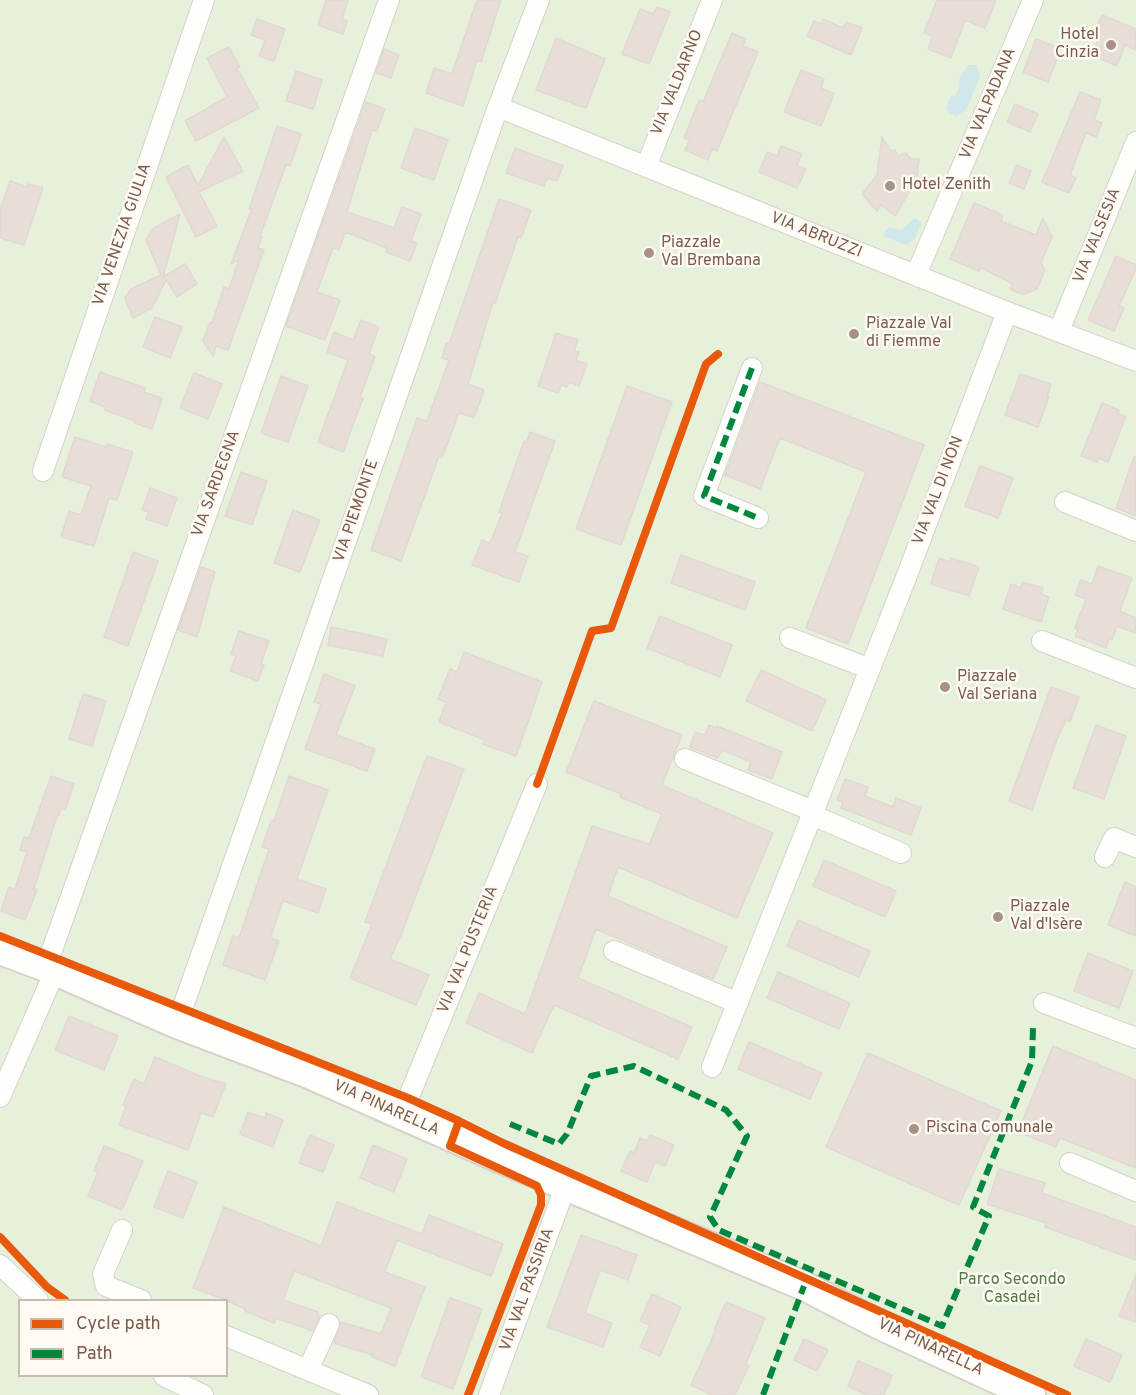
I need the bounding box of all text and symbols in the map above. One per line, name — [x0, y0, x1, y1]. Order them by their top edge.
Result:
place label: Hotel Cinzia — [1055, 26, 1099, 64]
street label: VIA VALDARNO — [648, 27, 708, 139]
marker: Hotel Cinzia — [1104, 38, 1118, 52]
street label: VIA VALPADANA — [957, 45, 1021, 163]
street label: VIA VENEZIA GIULIA — [90, 161, 156, 309]
place label: Hotel Zenith — [902, 176, 991, 196]
marker: Hotel Zenith — [883, 179, 897, 193]
street label: VIA VALSESIA — [1070, 185, 1126, 287]
street label: VIA ABRUZZI — [767, 209, 865, 263]
place label: Piazzale Val Brembana — [661, 234, 761, 272]
marker: Piazzale Val Brembana — [642, 246, 656, 260]
place label: Piazzale Val di Fiemme — [866, 315, 952, 353]
marker: Piazzale Val di Fiemme — [847, 327, 861, 341]
street label: VIA SARDEGNA — [189, 428, 245, 540]
street label: VIA VAL DI NON — [909, 434, 969, 548]
street label: VIA PIEMONTE — [330, 457, 384, 565]
place label: Piazzale Val Seriana — [957, 668, 1037, 706]
marker: Piazzale Val Seriana — [938, 680, 952, 694]
street label: VIA VAL PUSTERIA — [435, 883, 503, 1017]
place label: Piazzale Val d'Isère — [1010, 898, 1083, 936]
marker: Piazzale Val d'Isère — [991, 910, 1005, 924]
street label: VIA PINARELLA — [330, 1077, 442, 1141]
place label: Piscina Comunale — [926, 1119, 1053, 1139]
marker: Piscina Comunale — [907, 1122, 921, 1136]
street label: VIA VAL PASSIRIA — [497, 1226, 559, 1354]
park label: Parco Secondo Casadei — [958, 1271, 1066, 1309]
legend — [18, 1299, 228, 1377]
text: Cycle path — [76, 1313, 161, 1336]
street label: VIA PINARELLA — [874, 1315, 986, 1381]
text: Path — [76, 1343, 113, 1366]

